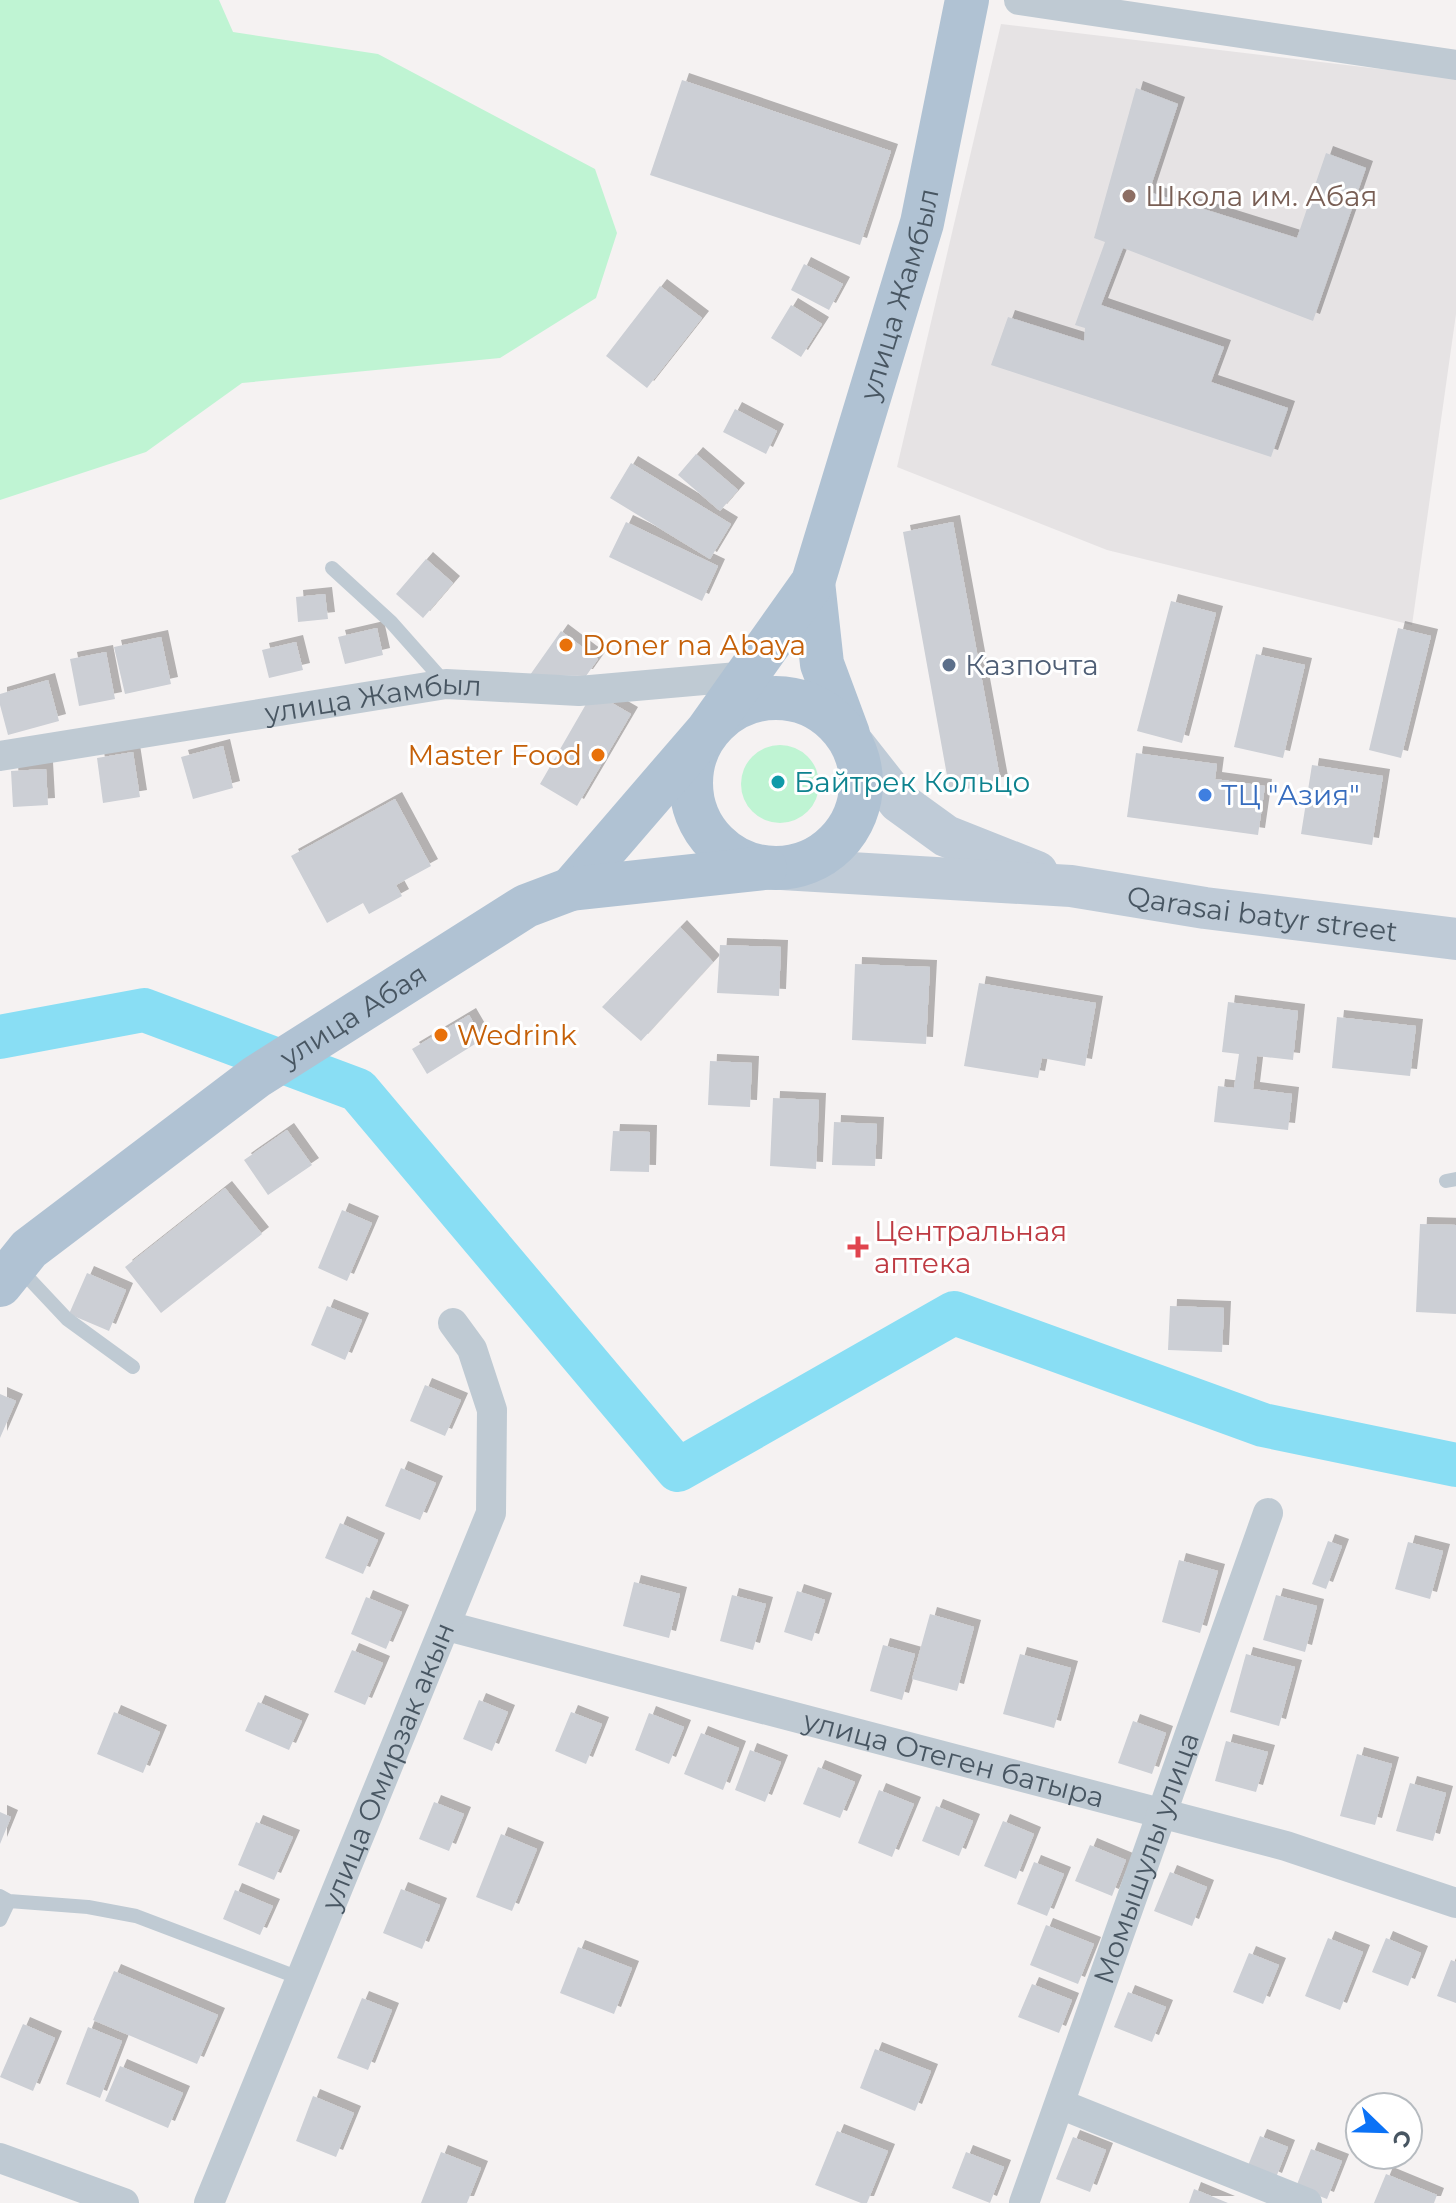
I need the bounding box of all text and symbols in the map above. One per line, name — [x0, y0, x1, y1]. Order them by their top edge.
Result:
place label: Школа им. Абая — [1145, 179, 1377, 213]
street label: улица Жамбыл — [852, 185, 946, 405]
marker: Школа им. Абая — [1120, 187, 1138, 205]
place label: Doner na Abaya — [582, 628, 806, 662]
marker: Doner na Abaya — [557, 636, 575, 654]
place label: Казпочта — [965, 648, 1099, 682]
marker: Казпочта — [940, 656, 958, 674]
street label: улица Жамбыл — [261, 667, 483, 730]
place label: Master Food — [407, 738, 582, 772]
marker: Master Food — [589, 746, 607, 764]
place label: Байтрек Кольцо — [794, 765, 1030, 799]
marker: Байтрек Кольцо — [769, 773, 787, 791]
place label: ТЦ "Азия" — [1221, 778, 1360, 812]
marker: ТЦ "Азия" — [1196, 786, 1214, 804]
street label: Qarasai batyr street — [1125, 878, 1400, 949]
street label: улица Абая — [273, 956, 433, 1075]
place label: Wedrink — [457, 1018, 577, 1052]
marker: Wedrink — [432, 1026, 450, 1044]
place label: Центральная аптека — [874, 1214, 1067, 1280]
marker: Центральная аптека — [849, 1238, 867, 1256]
street label: улица Омирзак акын — [313, 1617, 461, 1916]
street label: улица Отеген батыра — [799, 1703, 1108, 1815]
street label: Момышулы улица — [1086, 1728, 1206, 1988]
north arrow — [1344, 2091, 1424, 2171]
text: С — [1386, 2126, 1417, 2151]

